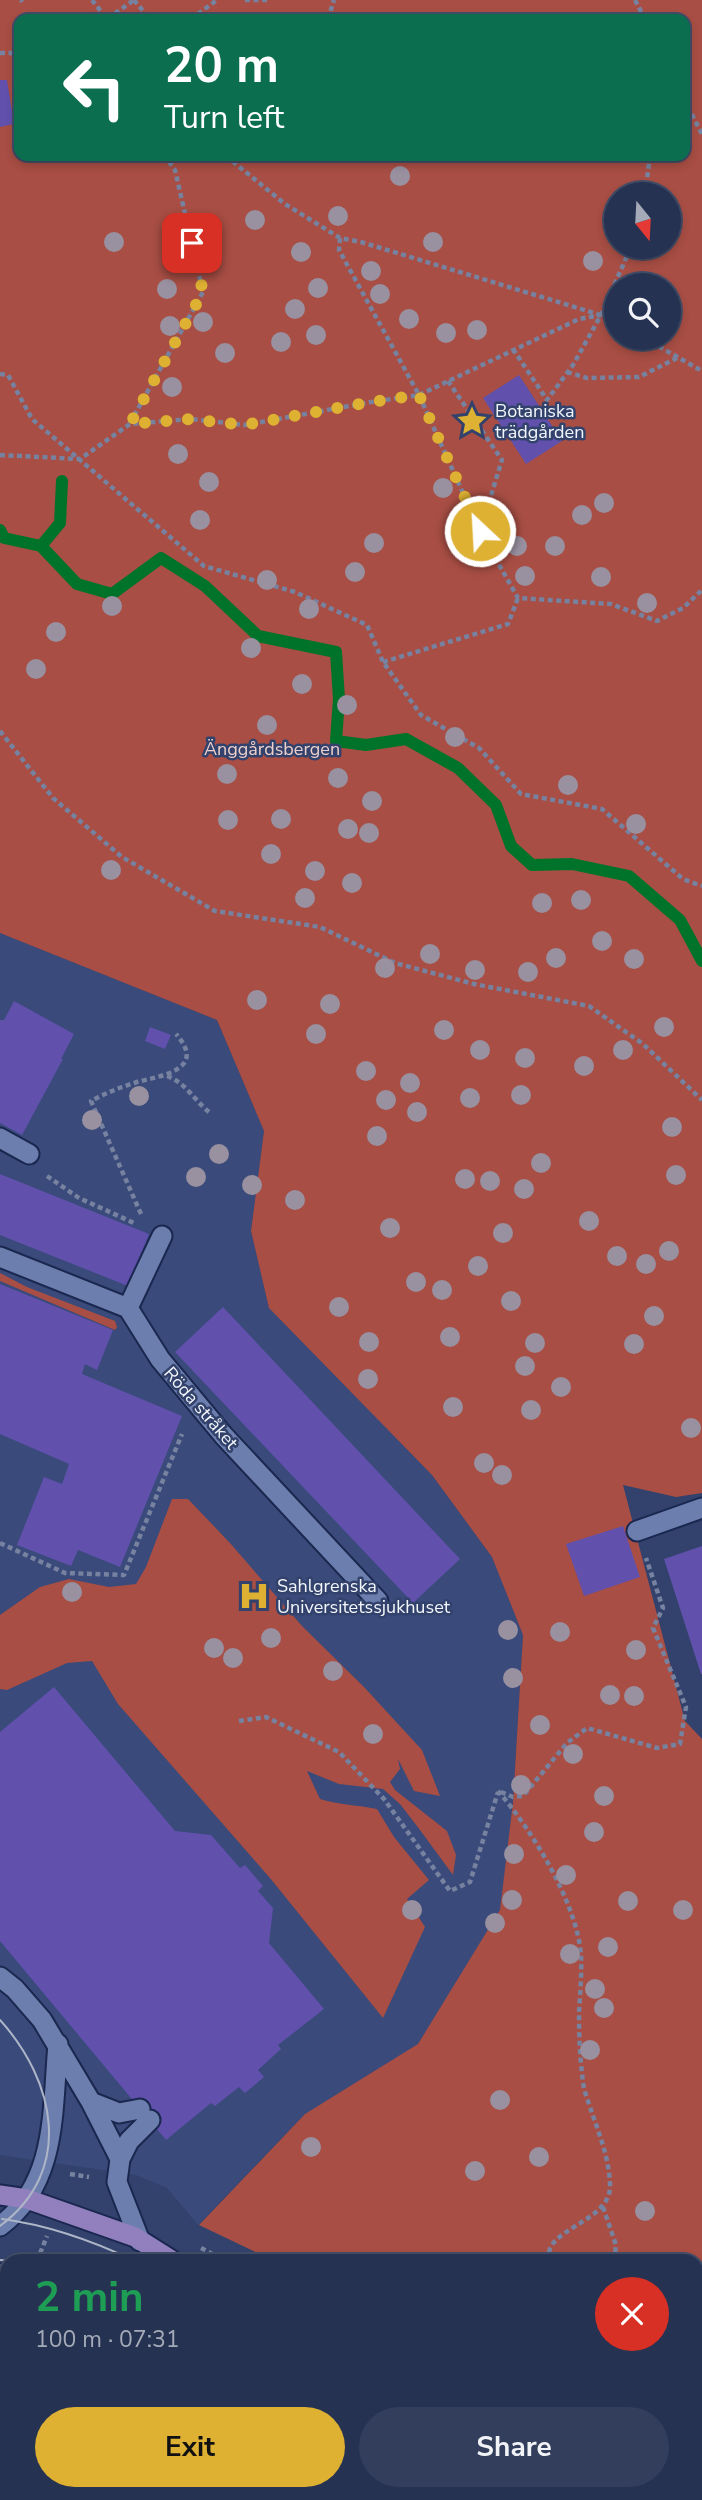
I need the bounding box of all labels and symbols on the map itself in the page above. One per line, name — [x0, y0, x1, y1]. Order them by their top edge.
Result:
north arrow — [604, 182, 681, 259]
pin — [162, 213, 222, 273]
place label: Botaniska trädgården — [495, 399, 584, 444]
place icon: Botaniska trädgården — [455, 404, 489, 438]
position arrow — [443, 494, 517, 568]
park label: Änggårdsbergen — [204, 737, 340, 761]
street label: Röda stråket — [159, 1362, 244, 1455]
place label: Sahlgrenska Universitetssjukhuset — [277, 1574, 451, 1619]
hospital icon: Sahlgrenska Universitetssjukhuset — [237, 1579, 271, 1613]

